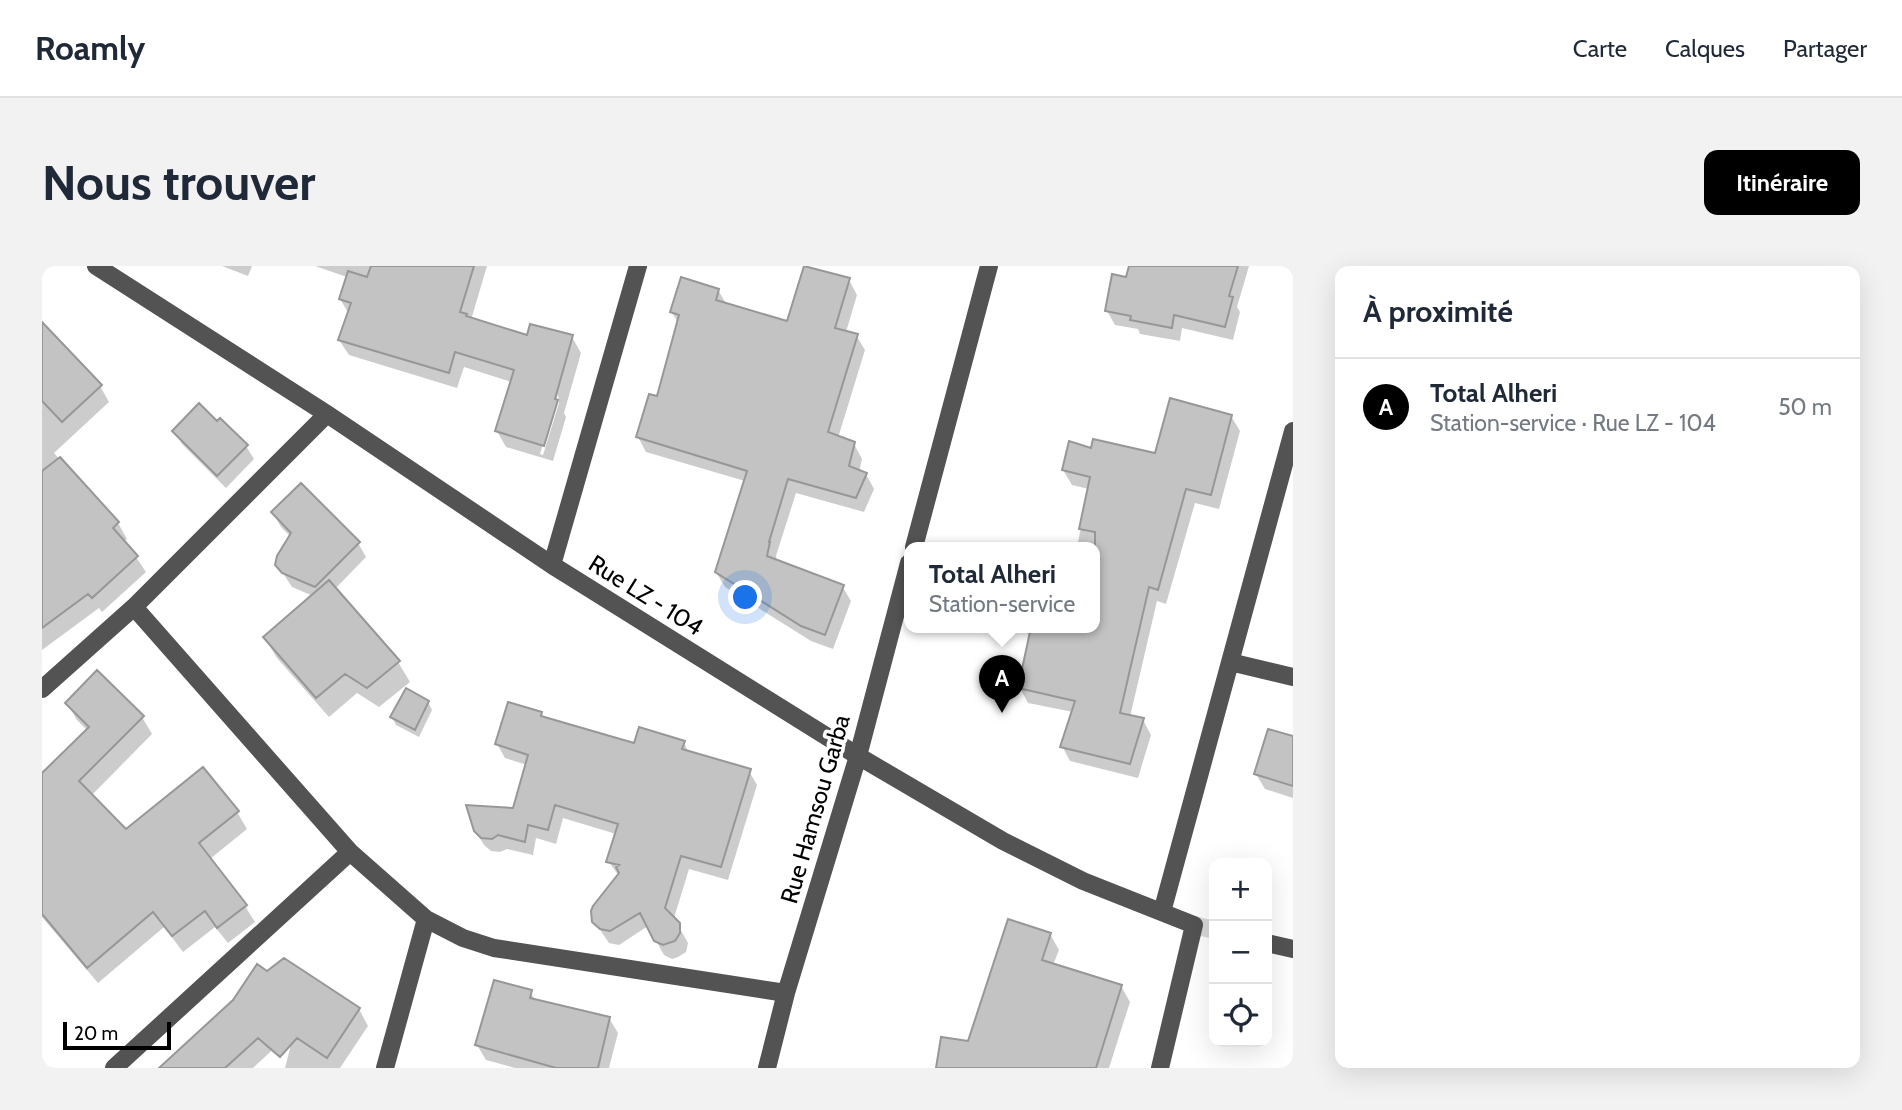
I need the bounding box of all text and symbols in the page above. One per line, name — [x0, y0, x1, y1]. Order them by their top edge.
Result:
text: Roamly — [35, 28, 145, 68]
text: Carte — [1573, 34, 1627, 63]
text: Calques — [1665, 34, 1745, 63]
text: Partager — [1783, 34, 1867, 63]
button: Itinéraire — [1704, 150, 1860, 215]
text: Nous trouver — [42, 153, 316, 212]
text: À proximité — [1363, 293, 1513, 330]
text: Total Alheri — [1430, 377, 1557, 409]
text: A — [1379, 393, 1393, 421]
text: 50 m — [1778, 393, 1832, 421]
text: Station-service · Rue LZ - 104 — [1430, 409, 1716, 437]
popup — [904, 542, 1100, 633]
street label: Rue LZ - 104 — [584, 549, 709, 642]
text: Total Alheri — [929, 558, 1056, 590]
your location — [728, 580, 762, 614]
text: Station-service — [929, 590, 1075, 618]
pin: A — [979, 655, 1025, 713]
street label: Rue Hamsou Garba — [774, 711, 856, 907]
map controls — [1209, 858, 1272, 1047]
button: + — [1209, 858, 1272, 921]
button: − — [1209, 921, 1272, 984]
button: locate — [1209, 984, 1272, 1047]
scale bar — [63, 1019, 172, 1051]
text: 20 m — [74, 1022, 118, 1045]

